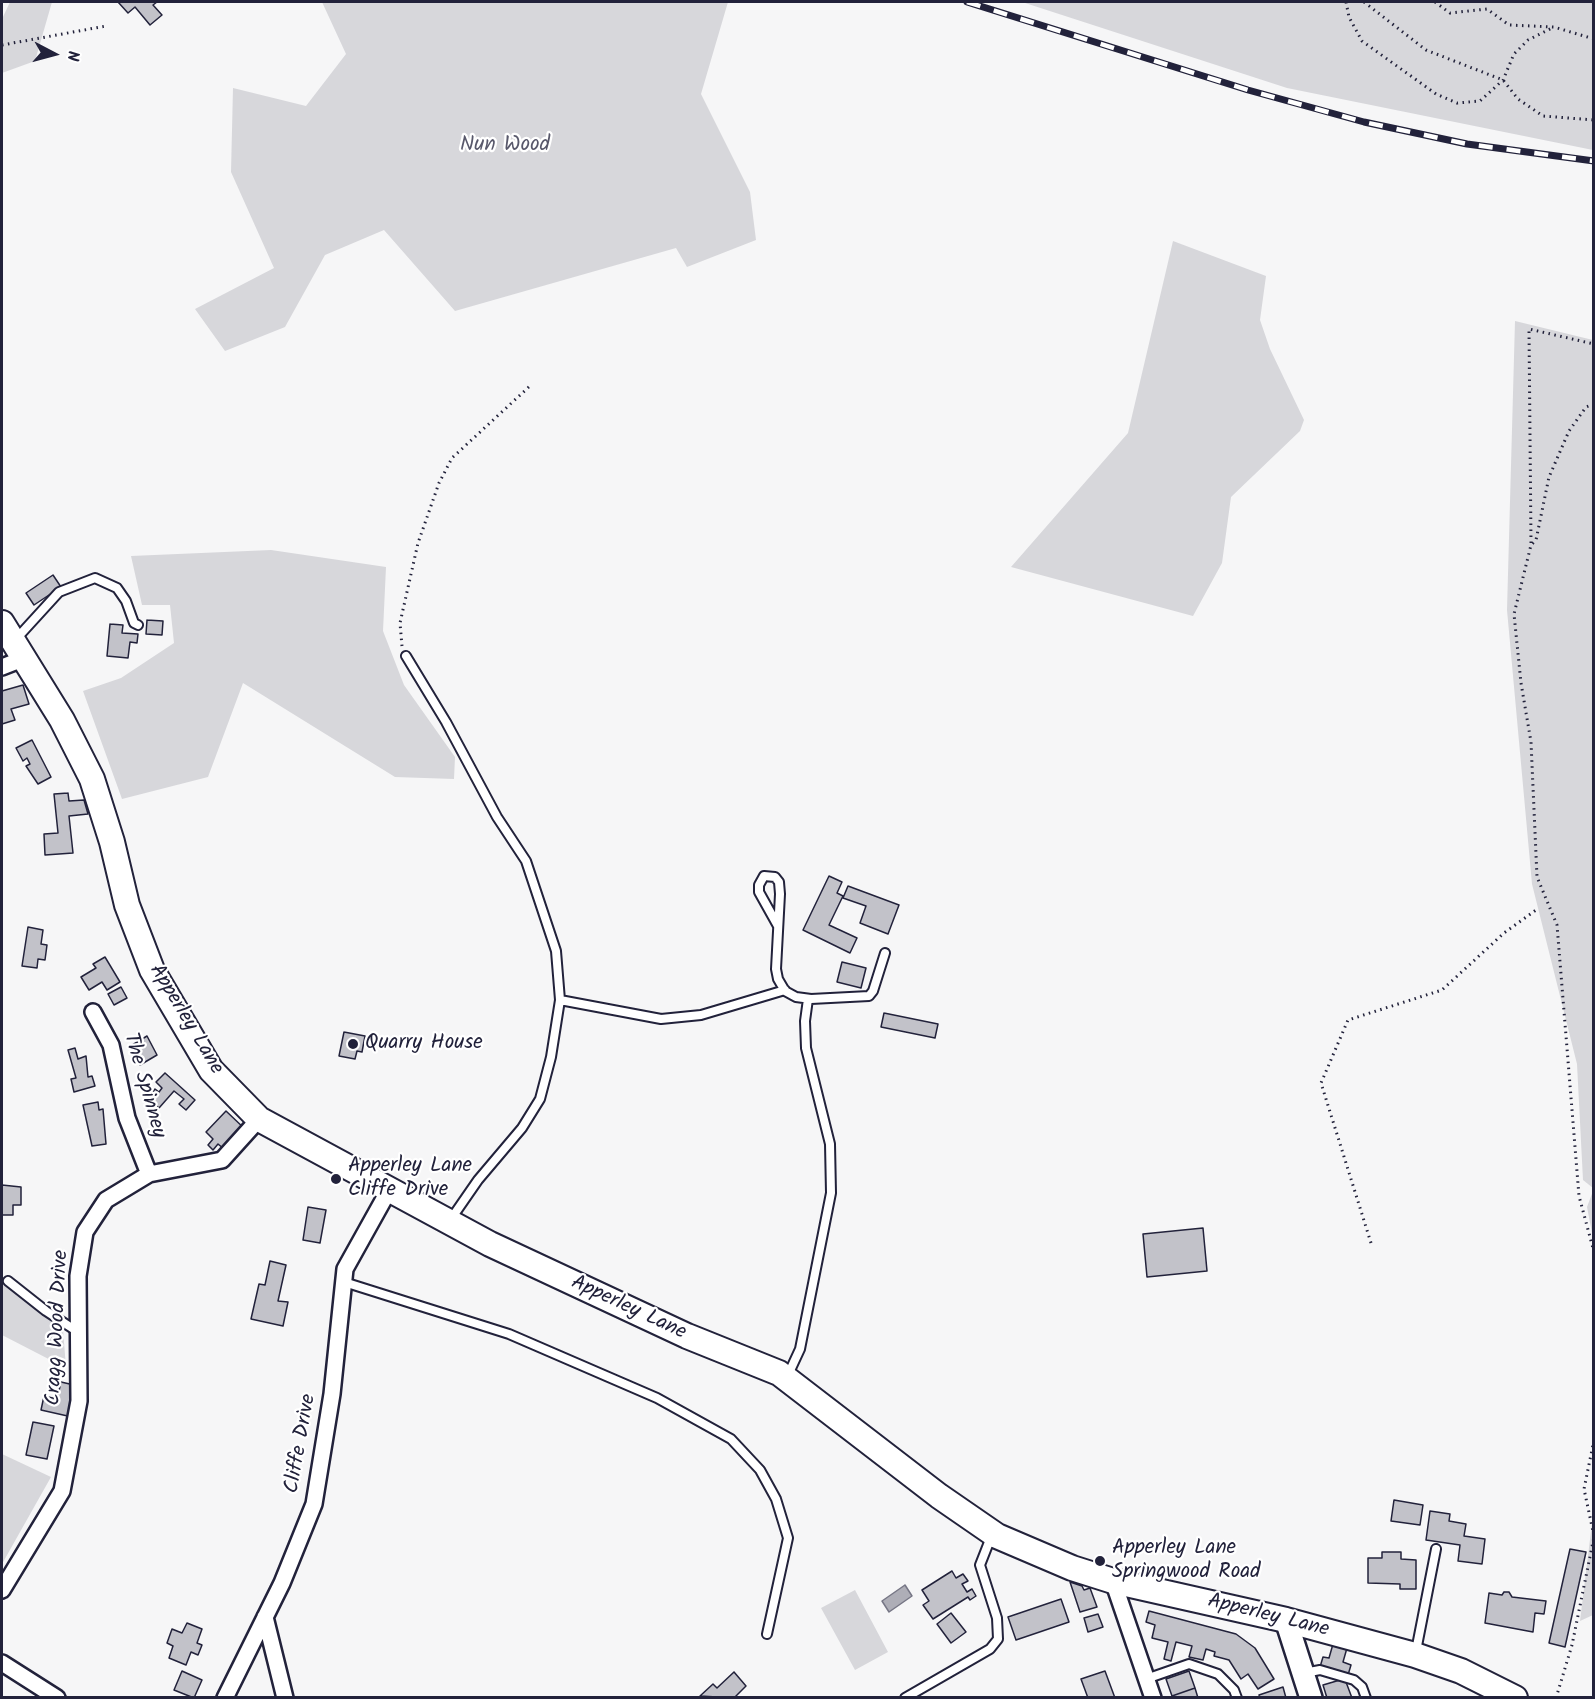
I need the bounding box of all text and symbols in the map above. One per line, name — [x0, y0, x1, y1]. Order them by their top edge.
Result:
north arrow — [24, 24, 84, 84]
text: N — [59, 50, 85, 62]
park label: Nun Wood — [460, 133, 550, 159]
street label: Apperley Lane — [142, 960, 228, 1080]
street label: The Spinney — [116, 1031, 170, 1141]
place label: Quarry House — [365, 1031, 483, 1057]
marker: Quarry House — [346, 1037, 360, 1051]
place label: Apperley Lane Cliffe Drive — [348, 1154, 472, 1204]
marker: Apperley Lane Cliffe Drive — [329, 1172, 343, 1186]
street label: Cragg Wood Drive — [42, 1249, 76, 1407]
street label: Apperley Lane — [566, 1271, 690, 1347]
street label: Cliffe Drive — [281, 1392, 323, 1496]
place label: Apperley Lane Springwood Road — [1112, 1536, 1260, 1586]
marker: Apperley Lane Springwood Road — [1093, 1554, 1107, 1568]
street label: Apperley Lane — [1205, 1590, 1331, 1644]

